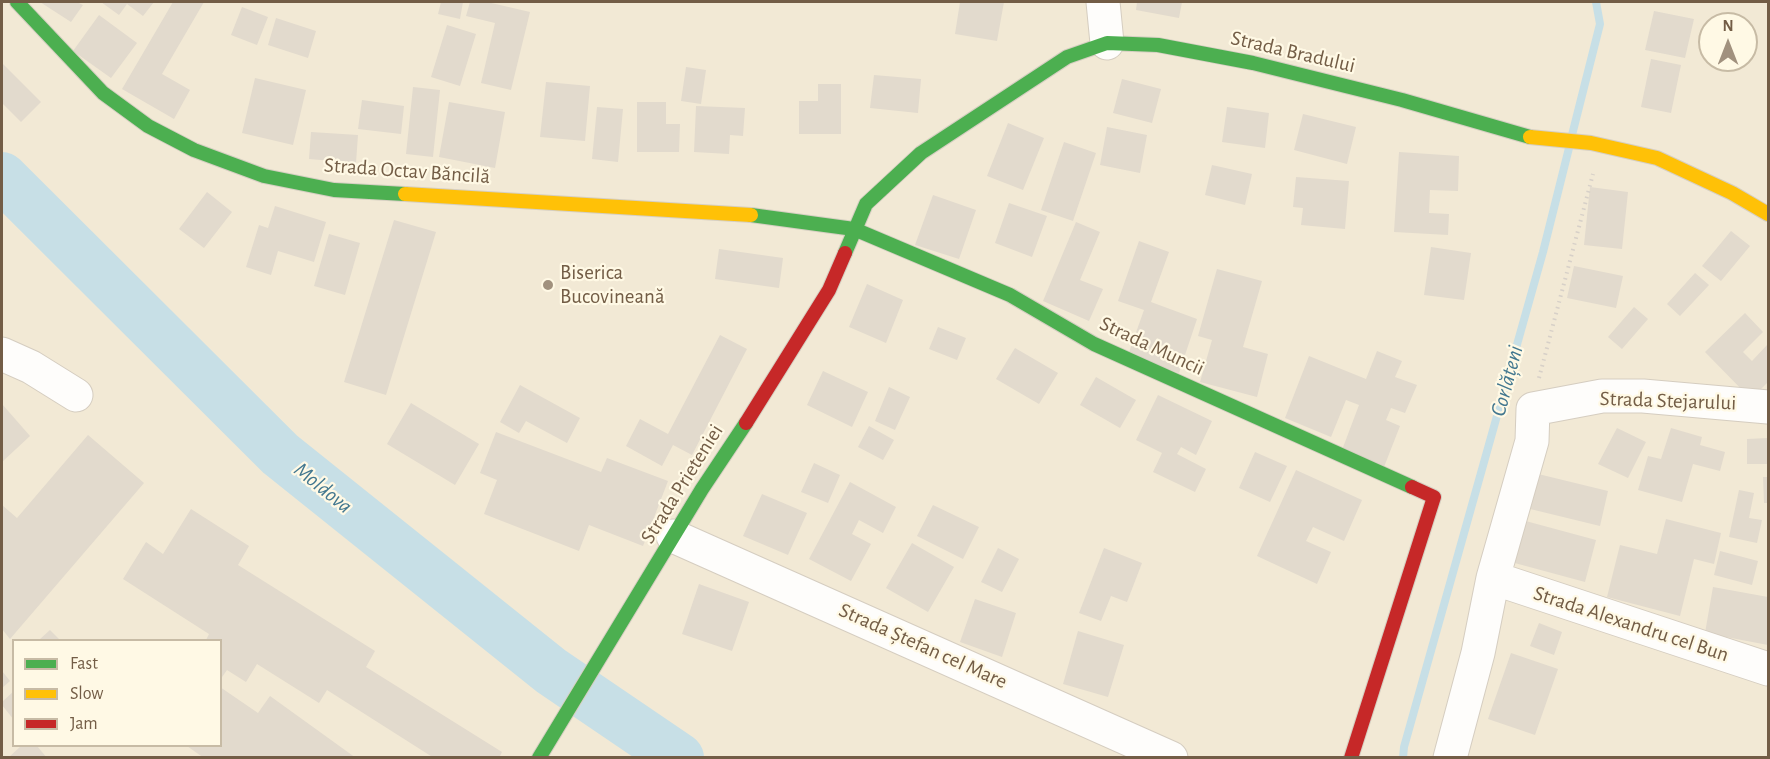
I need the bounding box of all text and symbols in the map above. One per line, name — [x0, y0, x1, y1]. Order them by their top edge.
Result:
north arrow — [1698, 12, 1758, 72]
text: N — [1722, 18, 1734, 34]
street label: Strada Bradului — [1228, 25, 1358, 79]
street label: Strada Octav Băncilă — [323, 153, 491, 189]
place label: Biserica Bucovineană — [560, 260, 665, 310]
marker: Biserica Bucovineană — [541, 278, 555, 292]
street label: Strada Muncii — [1096, 311, 1208, 381]
water label: Corlățeni — [1485, 343, 1529, 419]
street label: Strada Stejarului — [1599, 386, 1737, 416]
street label: Strada Prieteniei — [635, 420, 729, 548]
water label: Moldova — [289, 457, 357, 519]
street label: Strada Alexandru cel Bun — [1530, 581, 1732, 667]
street label: Strada Ștefan cel Mare — [835, 598, 1011, 694]
legend — [12, 639, 222, 747]
text: Fast — [70, 655, 98, 673]
text: Slow — [70, 685, 103, 703]
text: Jam — [70, 715, 98, 733]

